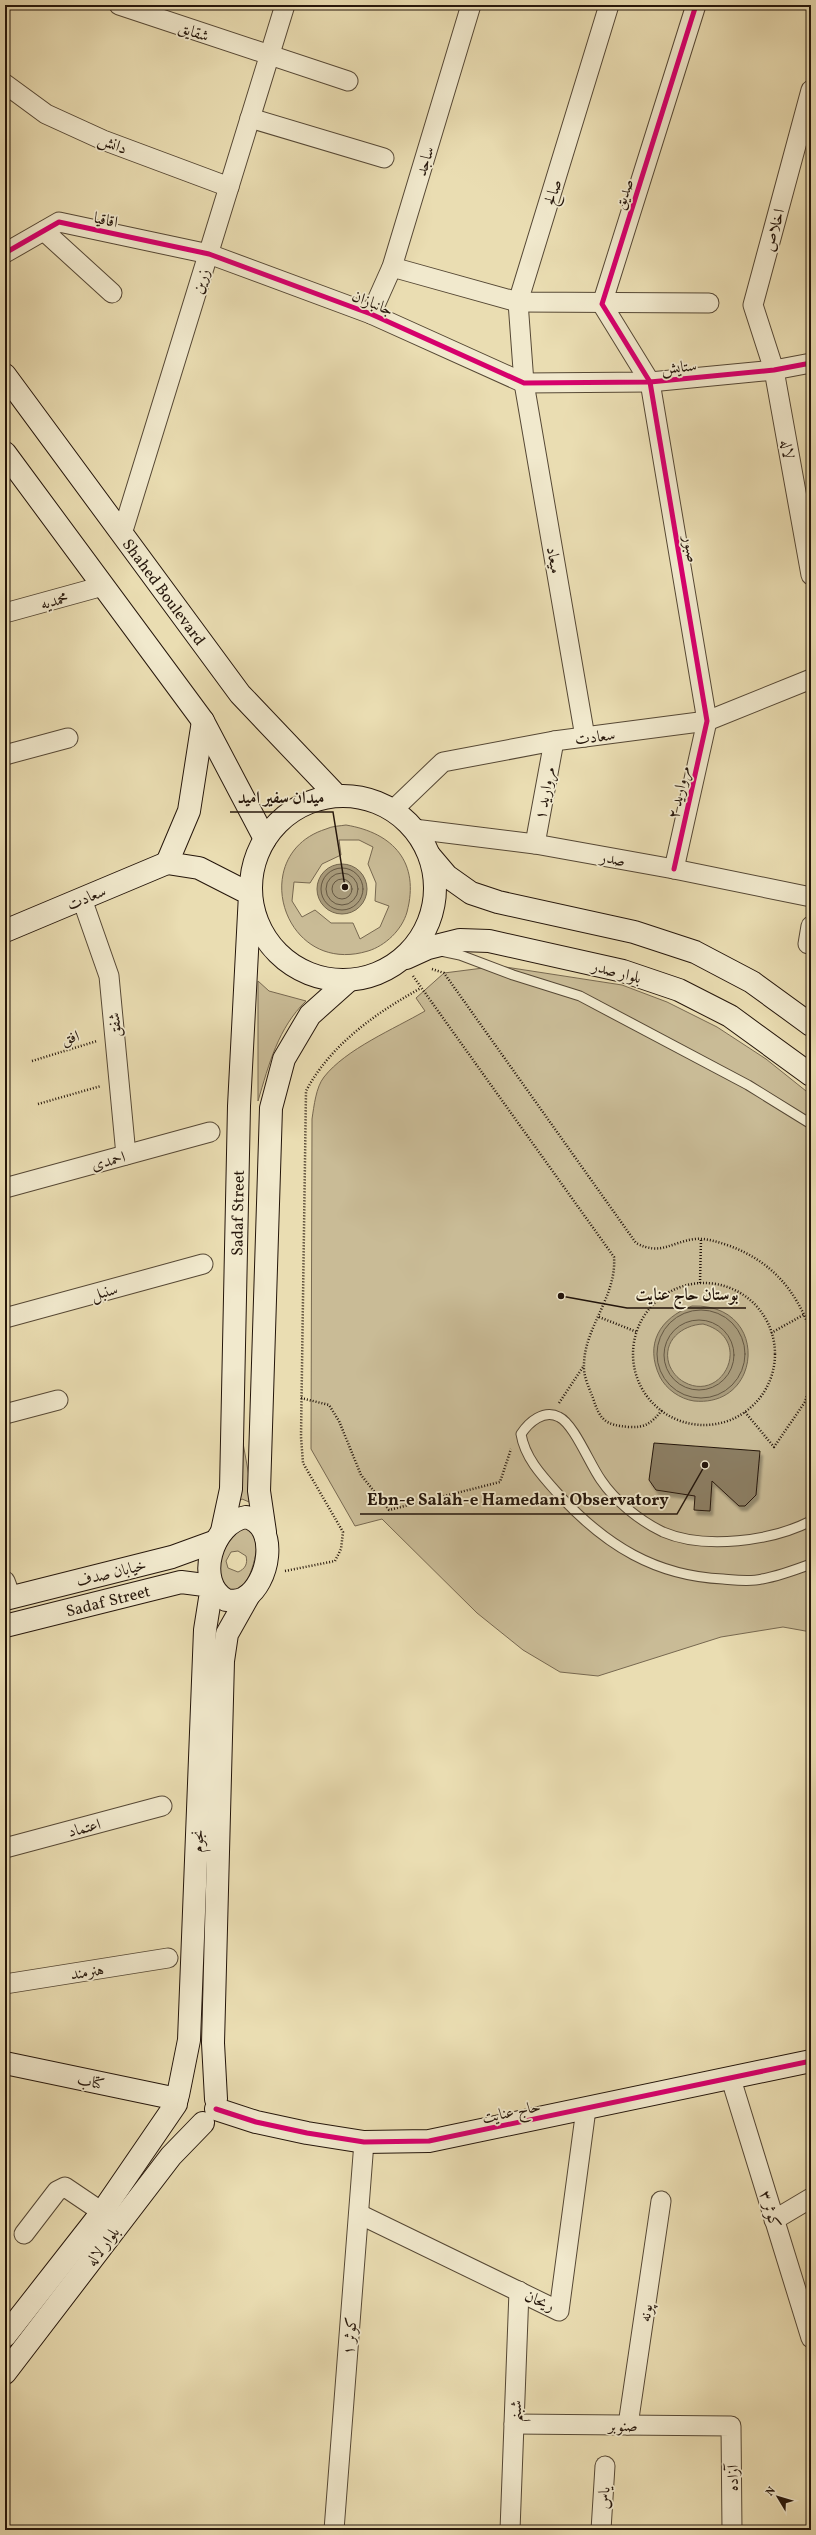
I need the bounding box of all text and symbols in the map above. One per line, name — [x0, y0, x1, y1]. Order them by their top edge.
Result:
street label: شقایق — [175, 17, 212, 48]
street label: دانش — [94, 129, 130, 161]
street label: ساجد — [411, 144, 441, 179]
street label: صدیق — [610, 176, 640, 213]
street label: صالح — [540, 177, 569, 209]
street label: اخلاص — [759, 207, 791, 254]
street label: اقاقیا — [91, 208, 120, 234]
street label: زرین — [188, 266, 216, 297]
street label: جانبازان — [348, 286, 396, 322]
street label: ستایش — [661, 355, 698, 380]
street label: لاله — [774, 438, 799, 461]
street label: صبور — [677, 532, 703, 565]
street label: Shahed Boulevard — [116, 535, 210, 651]
street label: میعاد — [540, 545, 566, 575]
street label: محمدیه — [38, 588, 71, 616]
street label: سعادت — [574, 725, 617, 751]
street label: مروارید ۲ — [663, 764, 697, 821]
street label: مروارید ۱ — [530, 765, 562, 822]
callout: میدان سفیر امید — [230, 783, 333, 812]
text: میدان سفیر امید — [238, 787, 324, 810]
street label: صدر — [596, 847, 627, 873]
street label: سعادت — [64, 881, 110, 917]
street label: بلوار صدر — [587, 955, 644, 990]
street label: شفق — [104, 1011, 128, 1038]
street label: افق — [59, 1026, 82, 1052]
street label: احمدی — [89, 1147, 128, 1177]
street label: Sadaf Street — [227, 1169, 251, 1256]
street label: سنبل — [89, 1279, 121, 1307]
callout: بوستان حاج عنایت — [627, 1279, 746, 1308]
text: بوستان حاج عنایت — [635, 1284, 739, 1310]
callout: Ebn-e Salah-e Hamedani Observatory — [360, 1485, 677, 1514]
text: Ebn-e Salah-e Hamedani Observatory — [367, 1489, 669, 1512]
street label: خیابان صدف — [74, 1555, 149, 1593]
street label: Sadaf Street — [64, 1581, 153, 1623]
street label: اعتماد — [66, 1814, 103, 1844]
street label: نجوم — [188, 1829, 212, 1853]
street label: هنرمند — [69, 1959, 106, 1986]
street label: کتاب — [75, 2069, 106, 2097]
street label: حاج عنایت — [480, 2096, 543, 2132]
street label: کوثر ۳ — [753, 2188, 785, 2231]
street label: بلوار لاله — [81, 2223, 126, 2271]
street label: ریحان — [521, 2286, 558, 2318]
street label: پونه — [635, 2302, 659, 2324]
street label: کوثر ۱ — [338, 2316, 364, 2356]
street label: شبنم — [506, 2400, 532, 2423]
street label: صنوبر — [606, 2416, 638, 2438]
street label: آزاده — [723, 2463, 745, 2491]
north arrow — [758, 2477, 798, 2517]
text: N — [763, 2484, 780, 2500]
street label: یاس — [593, 2485, 617, 2510]

